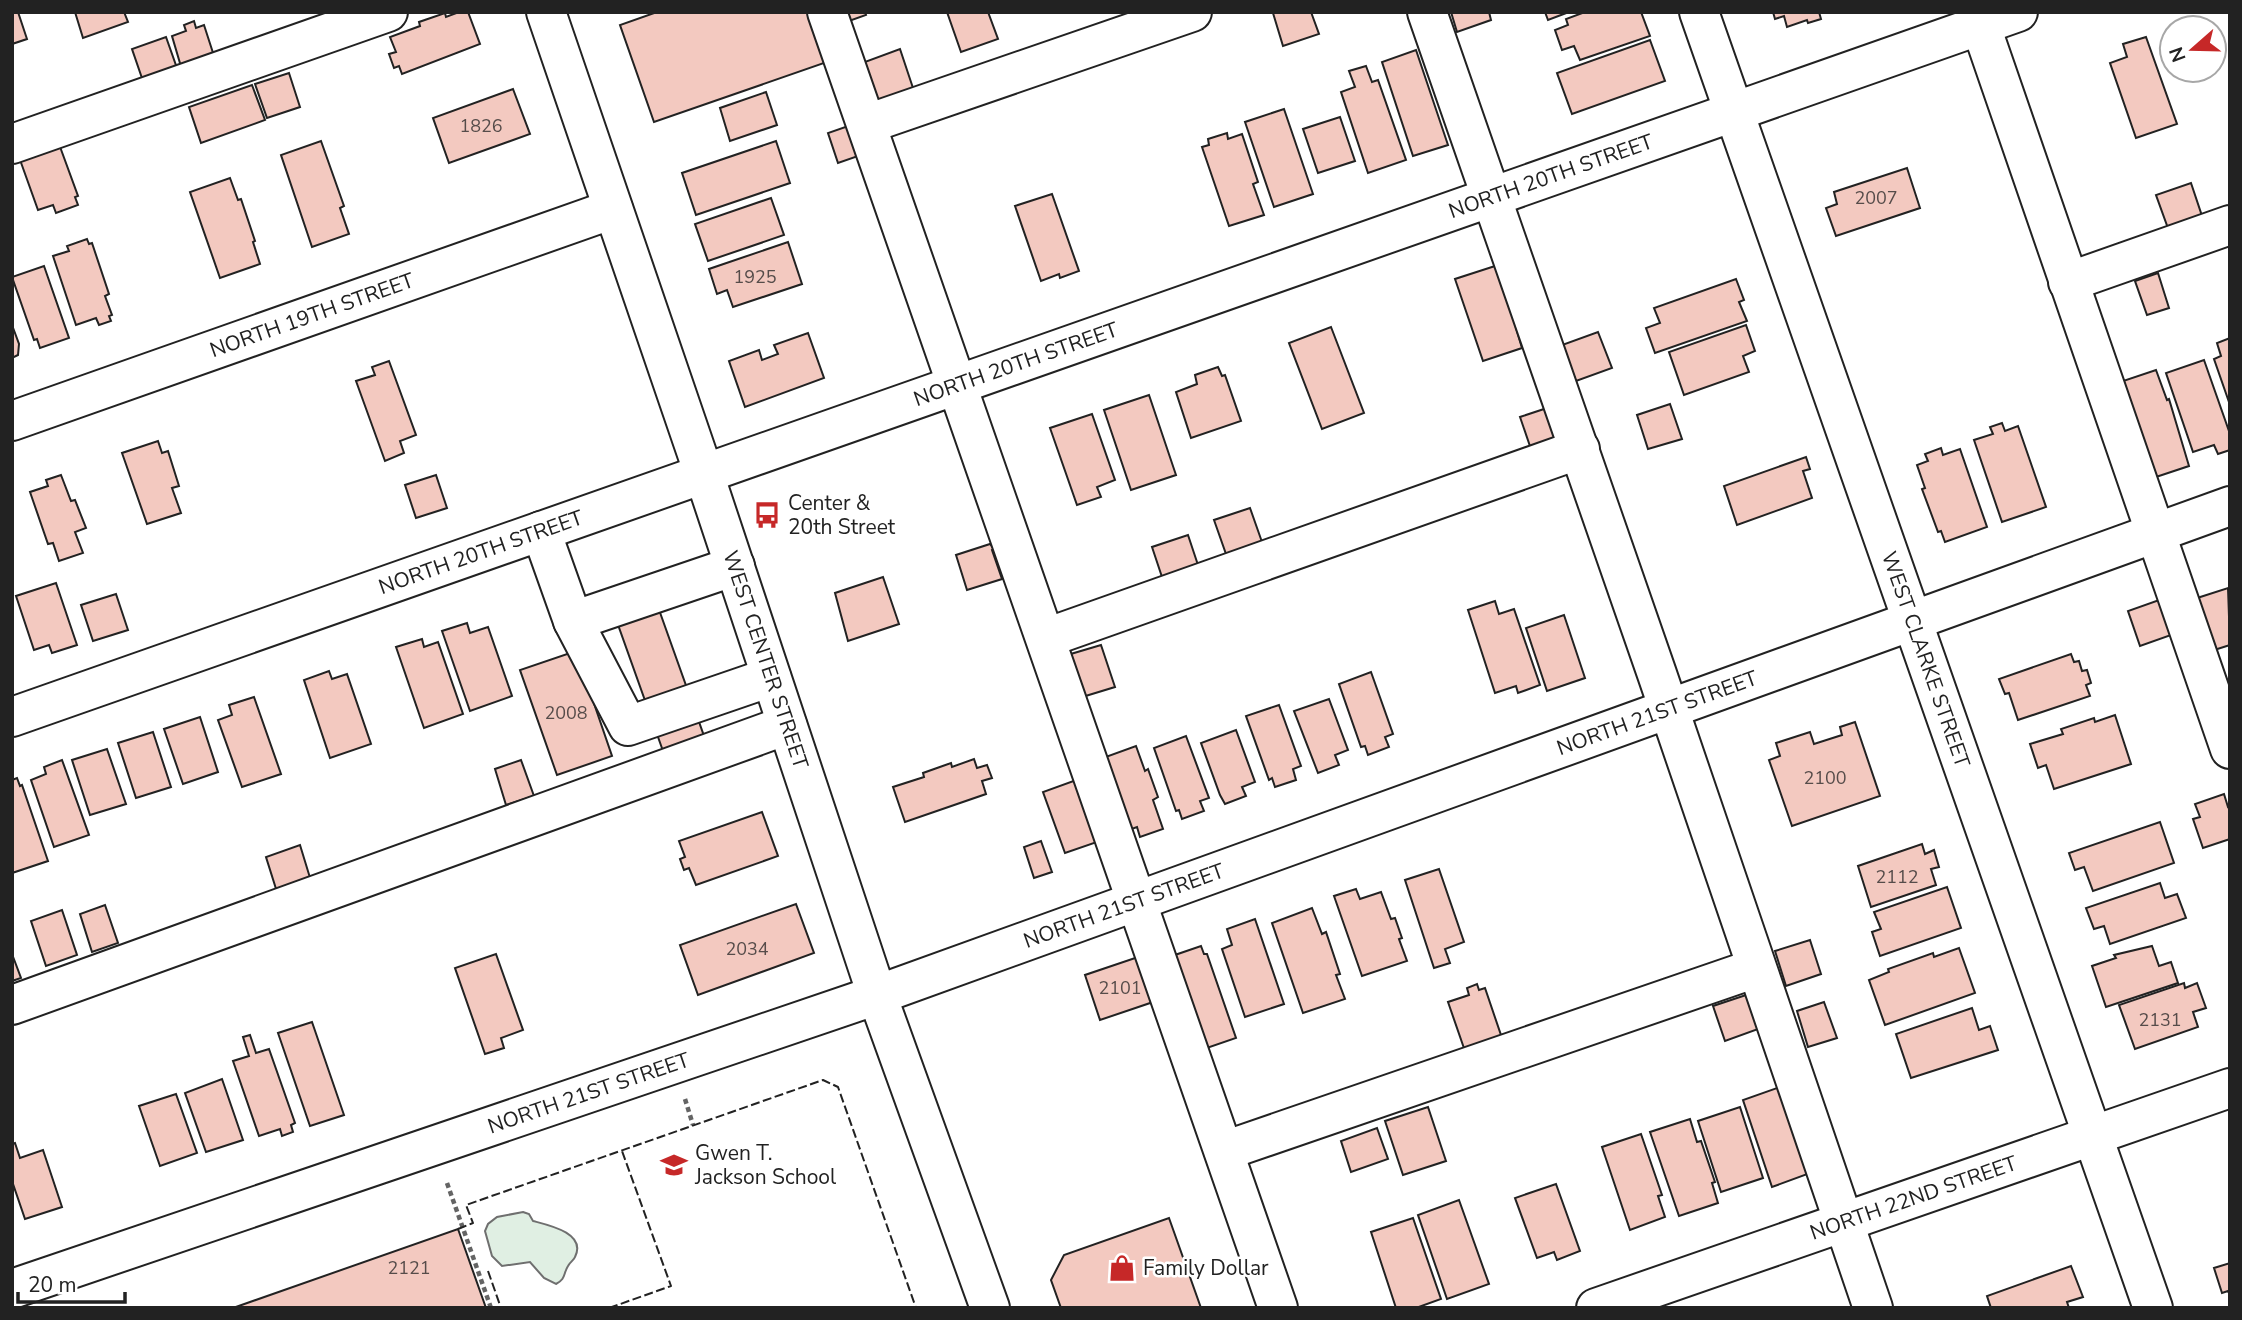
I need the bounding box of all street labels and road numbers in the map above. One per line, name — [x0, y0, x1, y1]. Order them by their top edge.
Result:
street label: NORTH 20TH STREET — [1445, 127, 1657, 225]
street label: NORTH 19TH STREET — [206, 266, 418, 364]
street label: NORTH 20TH STREET — [910, 315, 1122, 413]
street label: NORTH 20TH STREET — [375, 503, 587, 601]
street label: WEST CENTER STREET — [716, 547, 815, 773]
street label: WEST CLARKE STREET — [1875, 548, 1977, 772]
street label: NORTH 21ST STREET — [1553, 664, 1762, 762]
street label: NORTH 21ST STREET — [1020, 857, 1228, 955]
street label: NORTH 21ST STREET — [484, 1046, 694, 1140]
street label: NORTH 22ND STREET — [1806, 1149, 2021, 1247]

